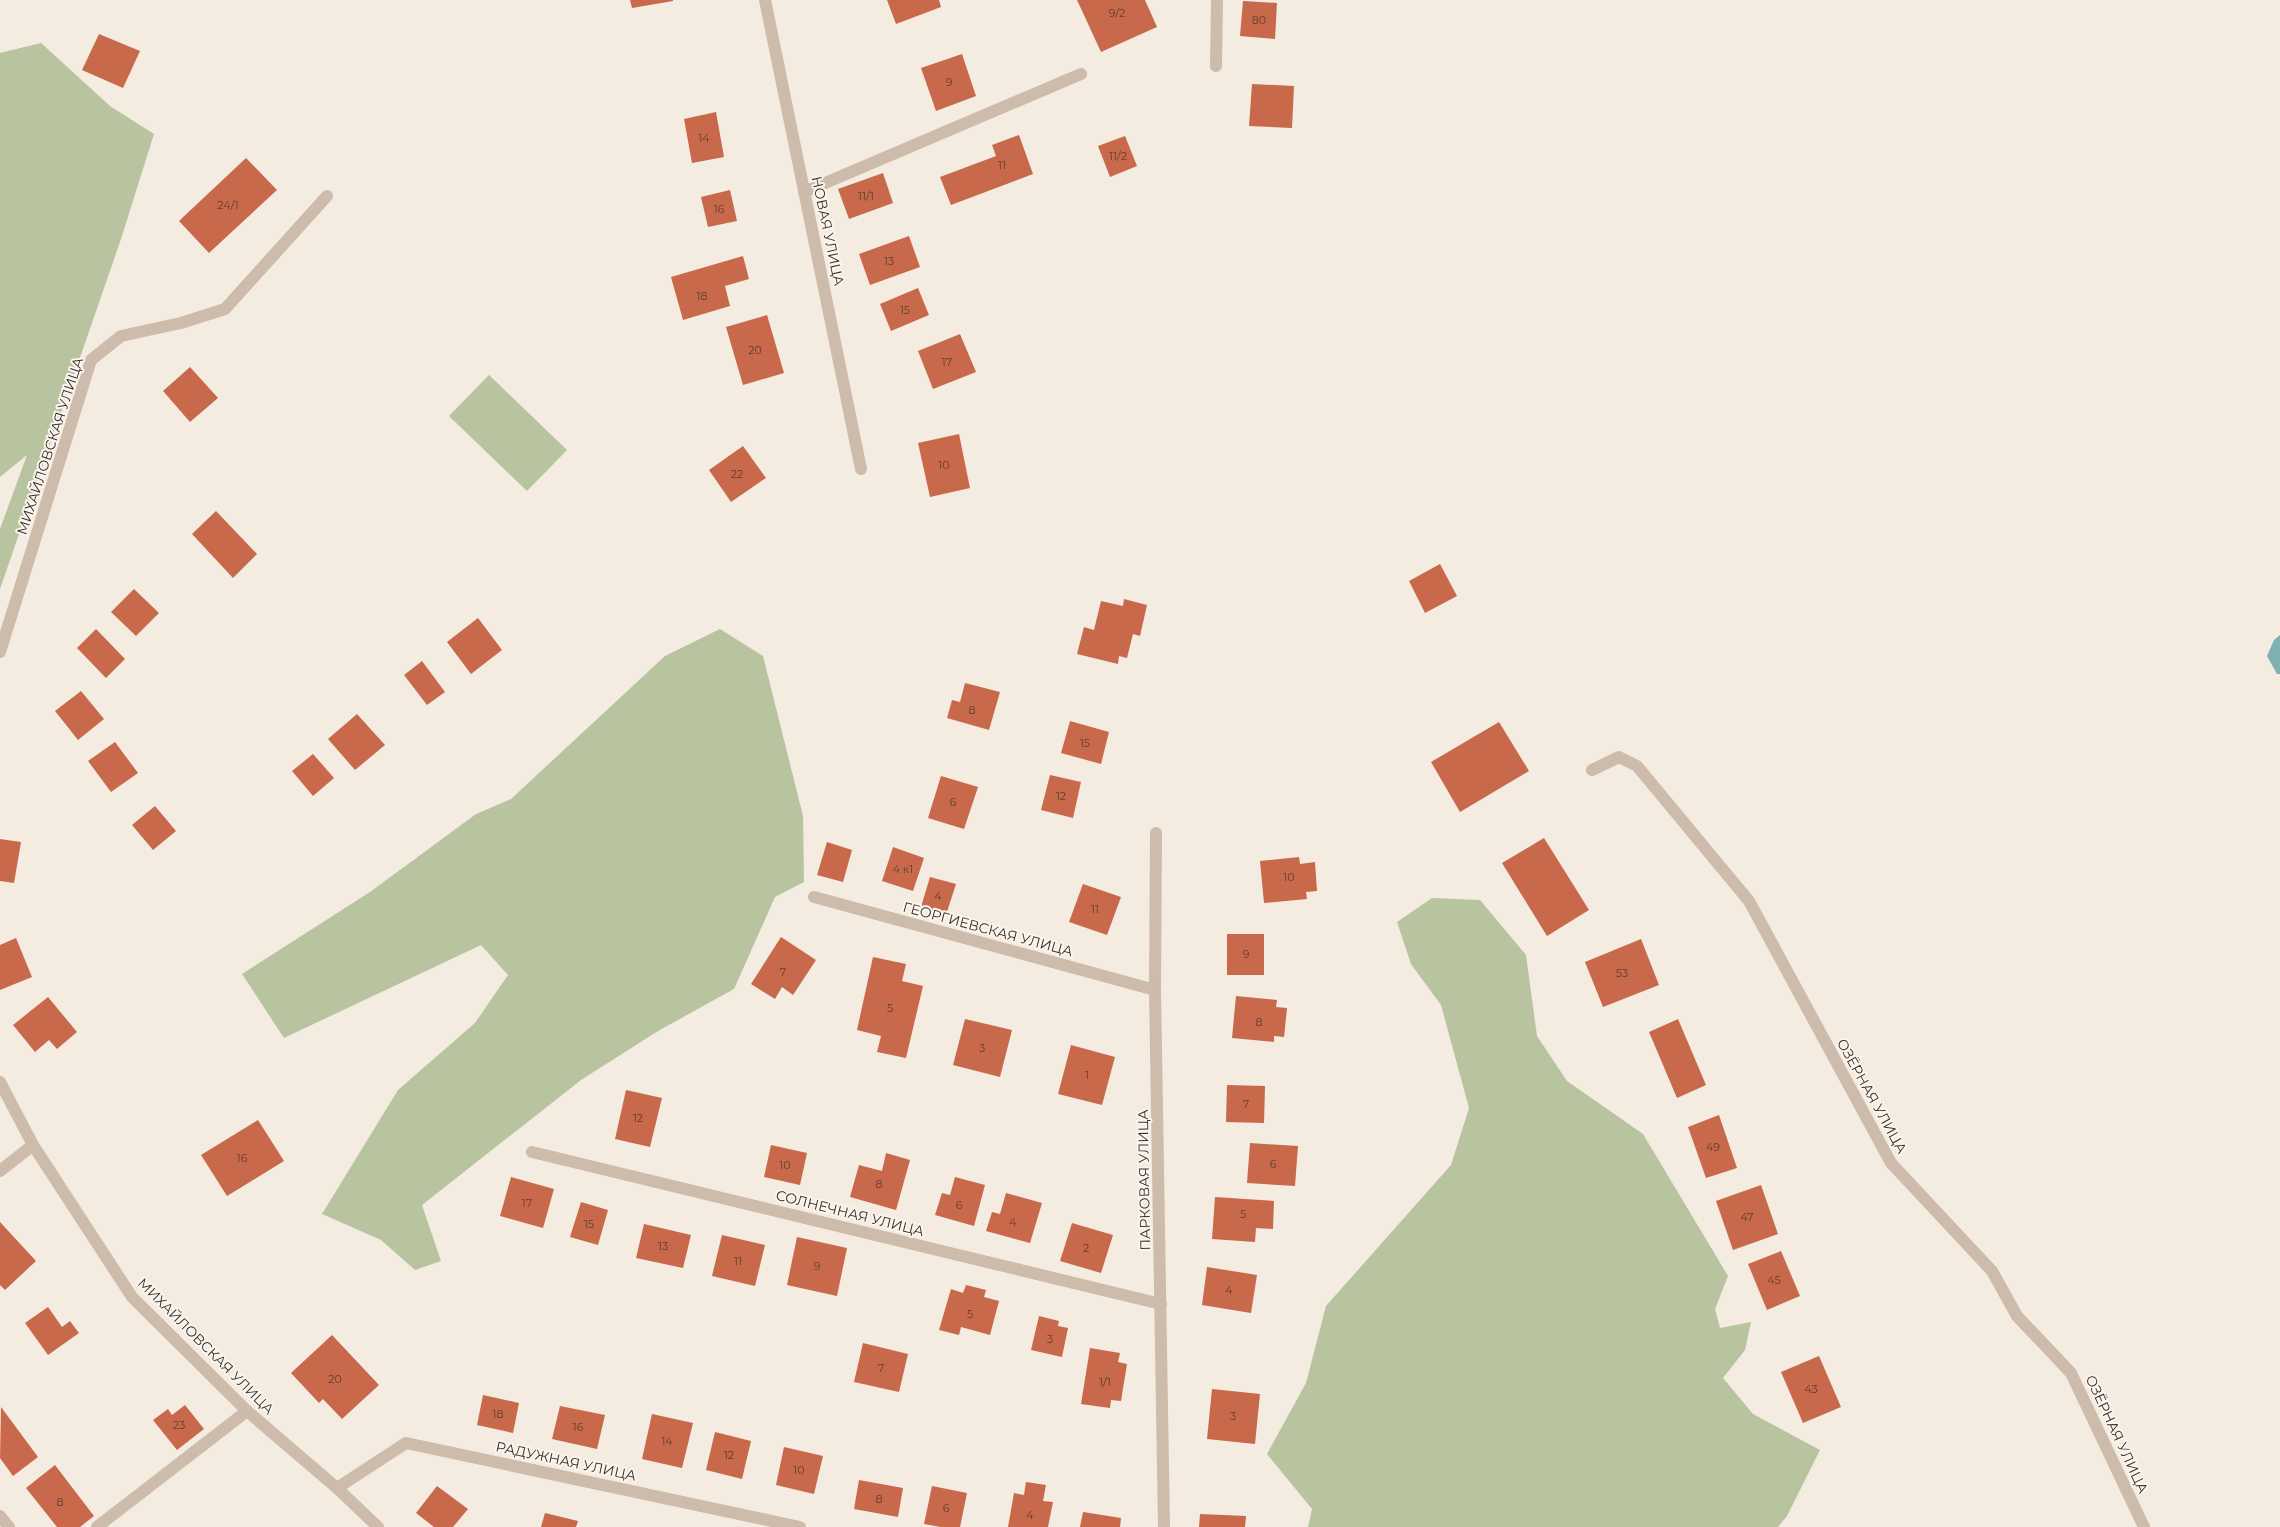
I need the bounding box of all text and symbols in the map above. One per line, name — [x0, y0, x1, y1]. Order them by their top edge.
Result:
house number: 9/2 — [1109, 6, 1125, 20]
house number: 80 — [1252, 13, 1266, 27]
house number: 9 — [946, 75, 953, 89]
house number: 14 — [698, 131, 710, 145]
house number: 11/2 — [1109, 149, 1127, 163]
house number: 11 — [998, 158, 1006, 172]
street label: НОВАЯ УЛИЦА — [808, 175, 849, 288]
house number: 11/1 — [858, 189, 874, 203]
house number: 24/1 — [217, 198, 239, 212]
house number: 16 — [714, 202, 725, 216]
house number: 13 — [884, 254, 894, 268]
house number: 18 — [697, 289, 708, 303]
house number: 15 — [900, 303, 910, 317]
house number: 20 — [748, 343, 762, 357]
street label: МИХАЙЛОВСКАЯ УЛИЦА — [13, 354, 87, 537]
house number: 17 — [942, 355, 952, 369]
house number: 10 — [938, 458, 950, 472]
house number: 22 — [731, 467, 743, 481]
house number: 8 — [968, 703, 976, 717]
house number: 15 — [1080, 736, 1090, 750]
house number: 12 — [1056, 789, 1066, 803]
house number: 6 — [950, 795, 957, 809]
house number: 4 к1 — [893, 862, 913, 876]
house number: 10 — [1283, 870, 1295, 884]
house number: 4 — [934, 889, 942, 903]
street label: ГЕОРГИЕВСКАЯ УЛИЦА — [901, 898, 1075, 961]
house number: 11 — [1091, 902, 1099, 916]
house number: 9 — [1243, 947, 1250, 961]
house number: 7 — [780, 965, 786, 979]
house number: 53 — [1616, 966, 1628, 980]
house number: 5 — [887, 1001, 893, 1015]
house number: 8 — [1255, 1015, 1263, 1029]
street label: ОЗЁРНАЯ УЛИЦА — [1833, 1035, 1911, 1157]
house number: 3 — [979, 1041, 985, 1055]
house number: 1 — [1085, 1068, 1089, 1082]
house number: 7 — [1243, 1097, 1249, 1111]
street label: ПАРКОВАЯ УЛИЦА — [1134, 1109, 1154, 1251]
house number: 12 — [633, 1111, 643, 1125]
house number: 49 — [1706, 1140, 1720, 1154]
house number: 16 — [237, 1151, 248, 1165]
house number: 6 — [1270, 1157, 1277, 1171]
house number: 10 — [779, 1158, 791, 1172]
house number: 8 — [875, 1177, 883, 1191]
street label: СОЛНЕЧНАЯ УЛИЦА — [774, 1186, 926, 1240]
house number: 17 — [522, 1196, 532, 1210]
house number: 6 — [956, 1198, 963, 1212]
house number: 5 — [1240, 1207, 1246, 1221]
house number: 47 — [1740, 1210, 1754, 1224]
house number: 4 — [1009, 1215, 1017, 1229]
house number: 15 — [584, 1217, 594, 1231]
house number: 13 — [658, 1239, 668, 1253]
house number: 2 — [1083, 1241, 1089, 1255]
house number: 11 — [734, 1254, 742, 1268]
house number: 9 — [814, 1259, 821, 1273]
house number: 45 — [1767, 1273, 1781, 1287]
street label: МИХАЙЛОВСКАЯ УЛИЦА — [134, 1274, 278, 1418]
house number: 4 — [1225, 1283, 1233, 1297]
house number: 5 — [967, 1307, 973, 1321]
house number: 3 — [1047, 1332, 1053, 1346]
house number: 7 — [878, 1361, 884, 1375]
house number: 20 — [328, 1372, 342, 1386]
street label: ОЗЁРНАЯ УЛИЦА — [2082, 1372, 2153, 1497]
house number: 1/1 — [1099, 1375, 1111, 1389]
house number: 43 — [1804, 1382, 1818, 1396]
house number: 18 — [493, 1407, 504, 1421]
house number: 3 — [1230, 1409, 1236, 1423]
house number: 23 — [173, 1418, 185, 1432]
house number: 16 — [573, 1420, 584, 1434]
house number: 14 — [661, 1434, 673, 1448]
street label: РАДУЖНАЯ УЛИЦА — [494, 1437, 638, 1485]
house number: 12 — [724, 1448, 734, 1462]
house number: 10 — [793, 1463, 805, 1477]
house number: 8 — [875, 1492, 883, 1506]
house number: 8 — [56, 1495, 64, 1509]
house number: 6 — [943, 1501, 950, 1515]
house number: 4 — [1026, 1508, 1034, 1522]

